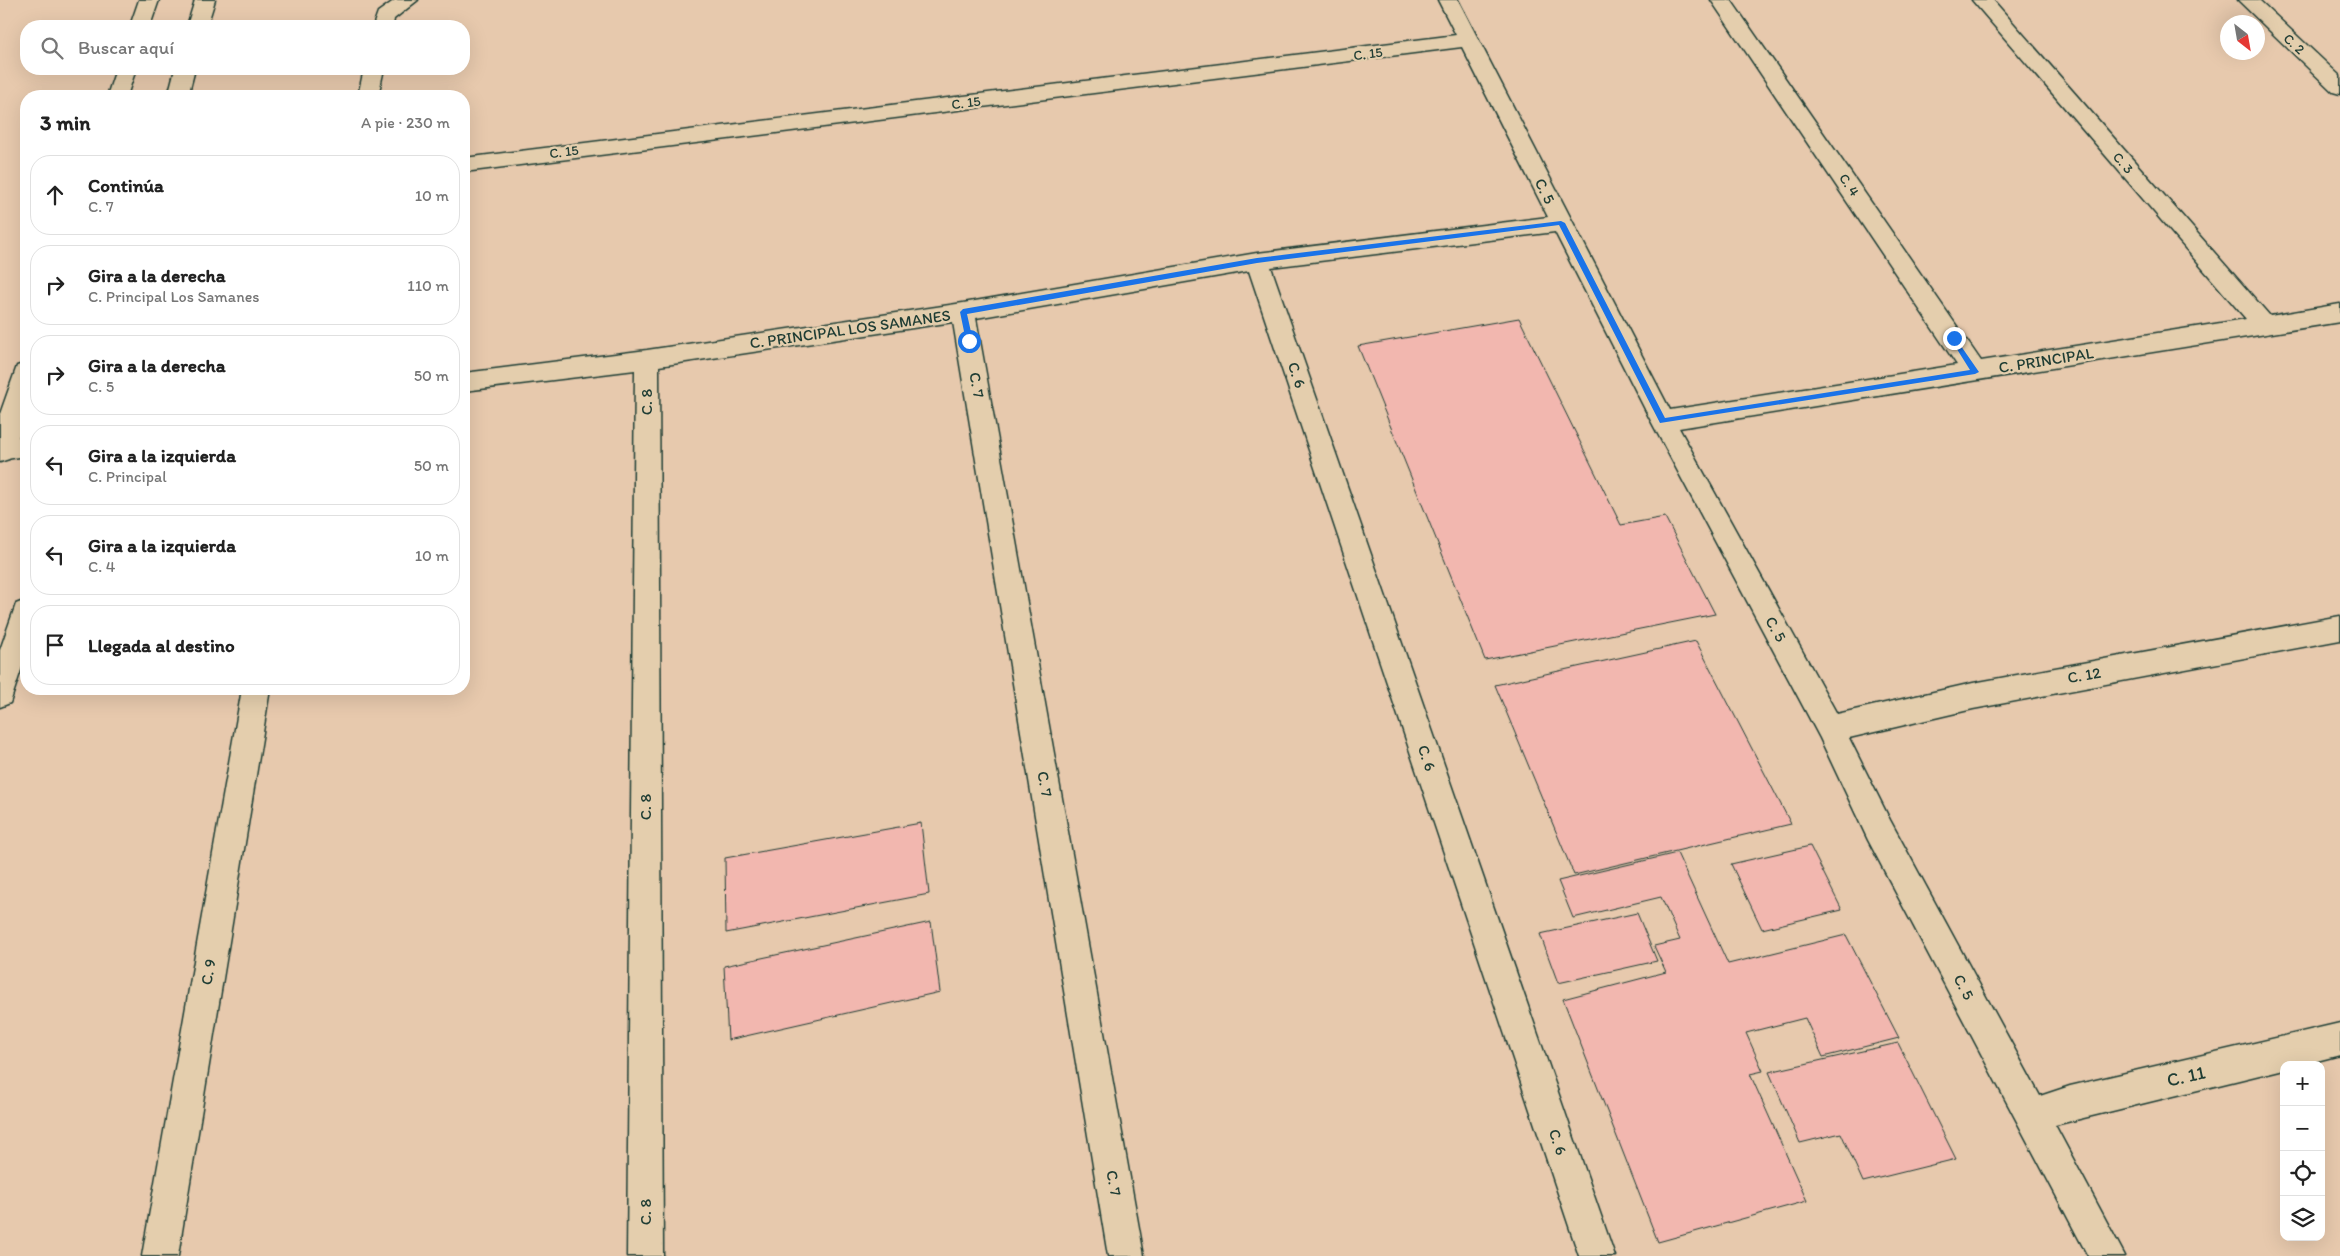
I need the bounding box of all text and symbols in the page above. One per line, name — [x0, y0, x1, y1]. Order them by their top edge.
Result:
north arrow — [2220, 15, 2265, 60]
search box — [20, 20, 470, 75]
street label: C. 2 — [2280, 30, 2309, 58]
icon: search — [38, 34, 66, 62]
text: Buscar aquí — [78, 36, 174, 59]
street label: C. 15 — [1352, 44, 1384, 64]
street label: C. 15 — [950, 93, 982, 113]
text: 3 min — [40, 110, 90, 135]
text: A pie · 230 m — [361, 113, 450, 132]
street label: C. 15 — [548, 142, 580, 162]
street label: C. 3 — [2109, 149, 2137, 178]
street label: C. 4 — [1835, 170, 1863, 200]
text: Continúa — [88, 174, 164, 197]
street label: C. 5 — [1531, 175, 1559, 207]
icon: ahead — [41, 181, 69, 209]
text: 10 m — [415, 186, 449, 205]
text: C. 7 — [88, 197, 114, 216]
text: Gira a la derecha — [88, 264, 226, 287]
icon: right — [41, 271, 69, 299]
text: 110 m — [407, 276, 449, 295]
text: C. Principal Los Samanes — [88, 287, 260, 306]
street label: C. PRINCIPAL LOS SAMANES — [748, 305, 952, 353]
route end — [1943, 327, 1966, 350]
route start — [958, 330, 981, 353]
street label: C. PRINCIPAL — [1997, 343, 2095, 377]
text: Gira a la derecha — [88, 354, 226, 377]
street label: C. 6 — [1284, 359, 1310, 391]
icon: right — [41, 361, 69, 389]
text: 50 m — [414, 366, 449, 385]
street label: C. 7 — [965, 371, 989, 399]
text: C. 5 — [88, 377, 114, 396]
street label: C. 8 — [637, 388, 656, 415]
text: Gira a la izquierda — [88, 444, 236, 467]
icon: left — [41, 451, 69, 479]
text: 50 m — [414, 456, 449, 475]
text: C. Principal — [88, 467, 167, 486]
text: Gira a la izquierda — [88, 534, 236, 557]
icon: left — [41, 541, 69, 569]
text: 10 m — [415, 546, 449, 565]
text: C. 4 — [88, 557, 115, 576]
street label: C. 5 — [1761, 613, 1791, 645]
icon: arrive — [41, 631, 69, 659]
text: Llegada al destino — [88, 634, 235, 657]
street label: C. 12 — [2066, 663, 2103, 687]
street label: C. 6 — [1414, 742, 1440, 774]
street label: C. 7 — [1033, 770, 1057, 798]
street label: C. 8 — [636, 793, 655, 820]
street label: C. 9 — [196, 957, 220, 987]
street label: C. 5 — [1949, 971, 1979, 1003]
street label: C. 11 — [2165, 1060, 2208, 1092]
map controls — [2280, 1061, 2325, 1241]
button: + — [2280, 1061, 2325, 1106]
button: − — [2280, 1106, 2325, 1151]
street label: C. 6 — [1545, 1126, 1571, 1158]
button: locate — [2280, 1151, 2325, 1196]
street label: C. 7 — [1102, 1169, 1126, 1197]
button: layers — [2280, 1196, 2325, 1241]
street label: C. 8 — [636, 1198, 655, 1225]

